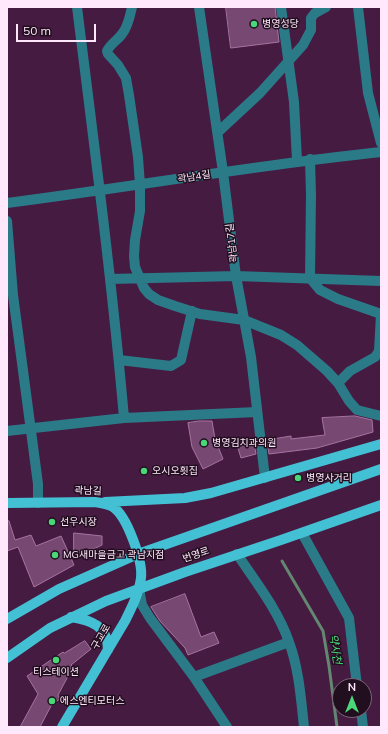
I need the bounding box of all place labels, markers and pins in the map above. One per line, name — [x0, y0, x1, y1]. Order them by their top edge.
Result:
place label: 병영성당 — [262, 18, 299, 30]
marker: 병영성당 — [249, 19, 259, 29]
place label: 병영김치과의원 — [212, 437, 276, 449]
marker: 병영김치과의원 — [199, 438, 209, 448]
place label: 오시오횟집 — [152, 465, 198, 477]
marker: 오시오횟집 — [139, 466, 149, 476]
place label: 병영사거리 — [306, 472, 352, 484]
marker: 병영사거리 — [293, 473, 303, 483]
place label: 선우시장 — [60, 516, 97, 528]
marker: 선우시장 — [47, 517, 57, 527]
place label: MG새마을금고 곽남지점 — [63, 549, 164, 561]
marker: MG새마을금고 곽남지점 — [50, 550, 60, 560]
marker: 티스테이션 — [51, 655, 61, 665]
place label: 티스테이션 — [33, 666, 79, 678]
place label: 에스엔티모터스 — [60, 695, 124, 707]
marker: 에스엔티모터스 — [47, 696, 57, 706]

